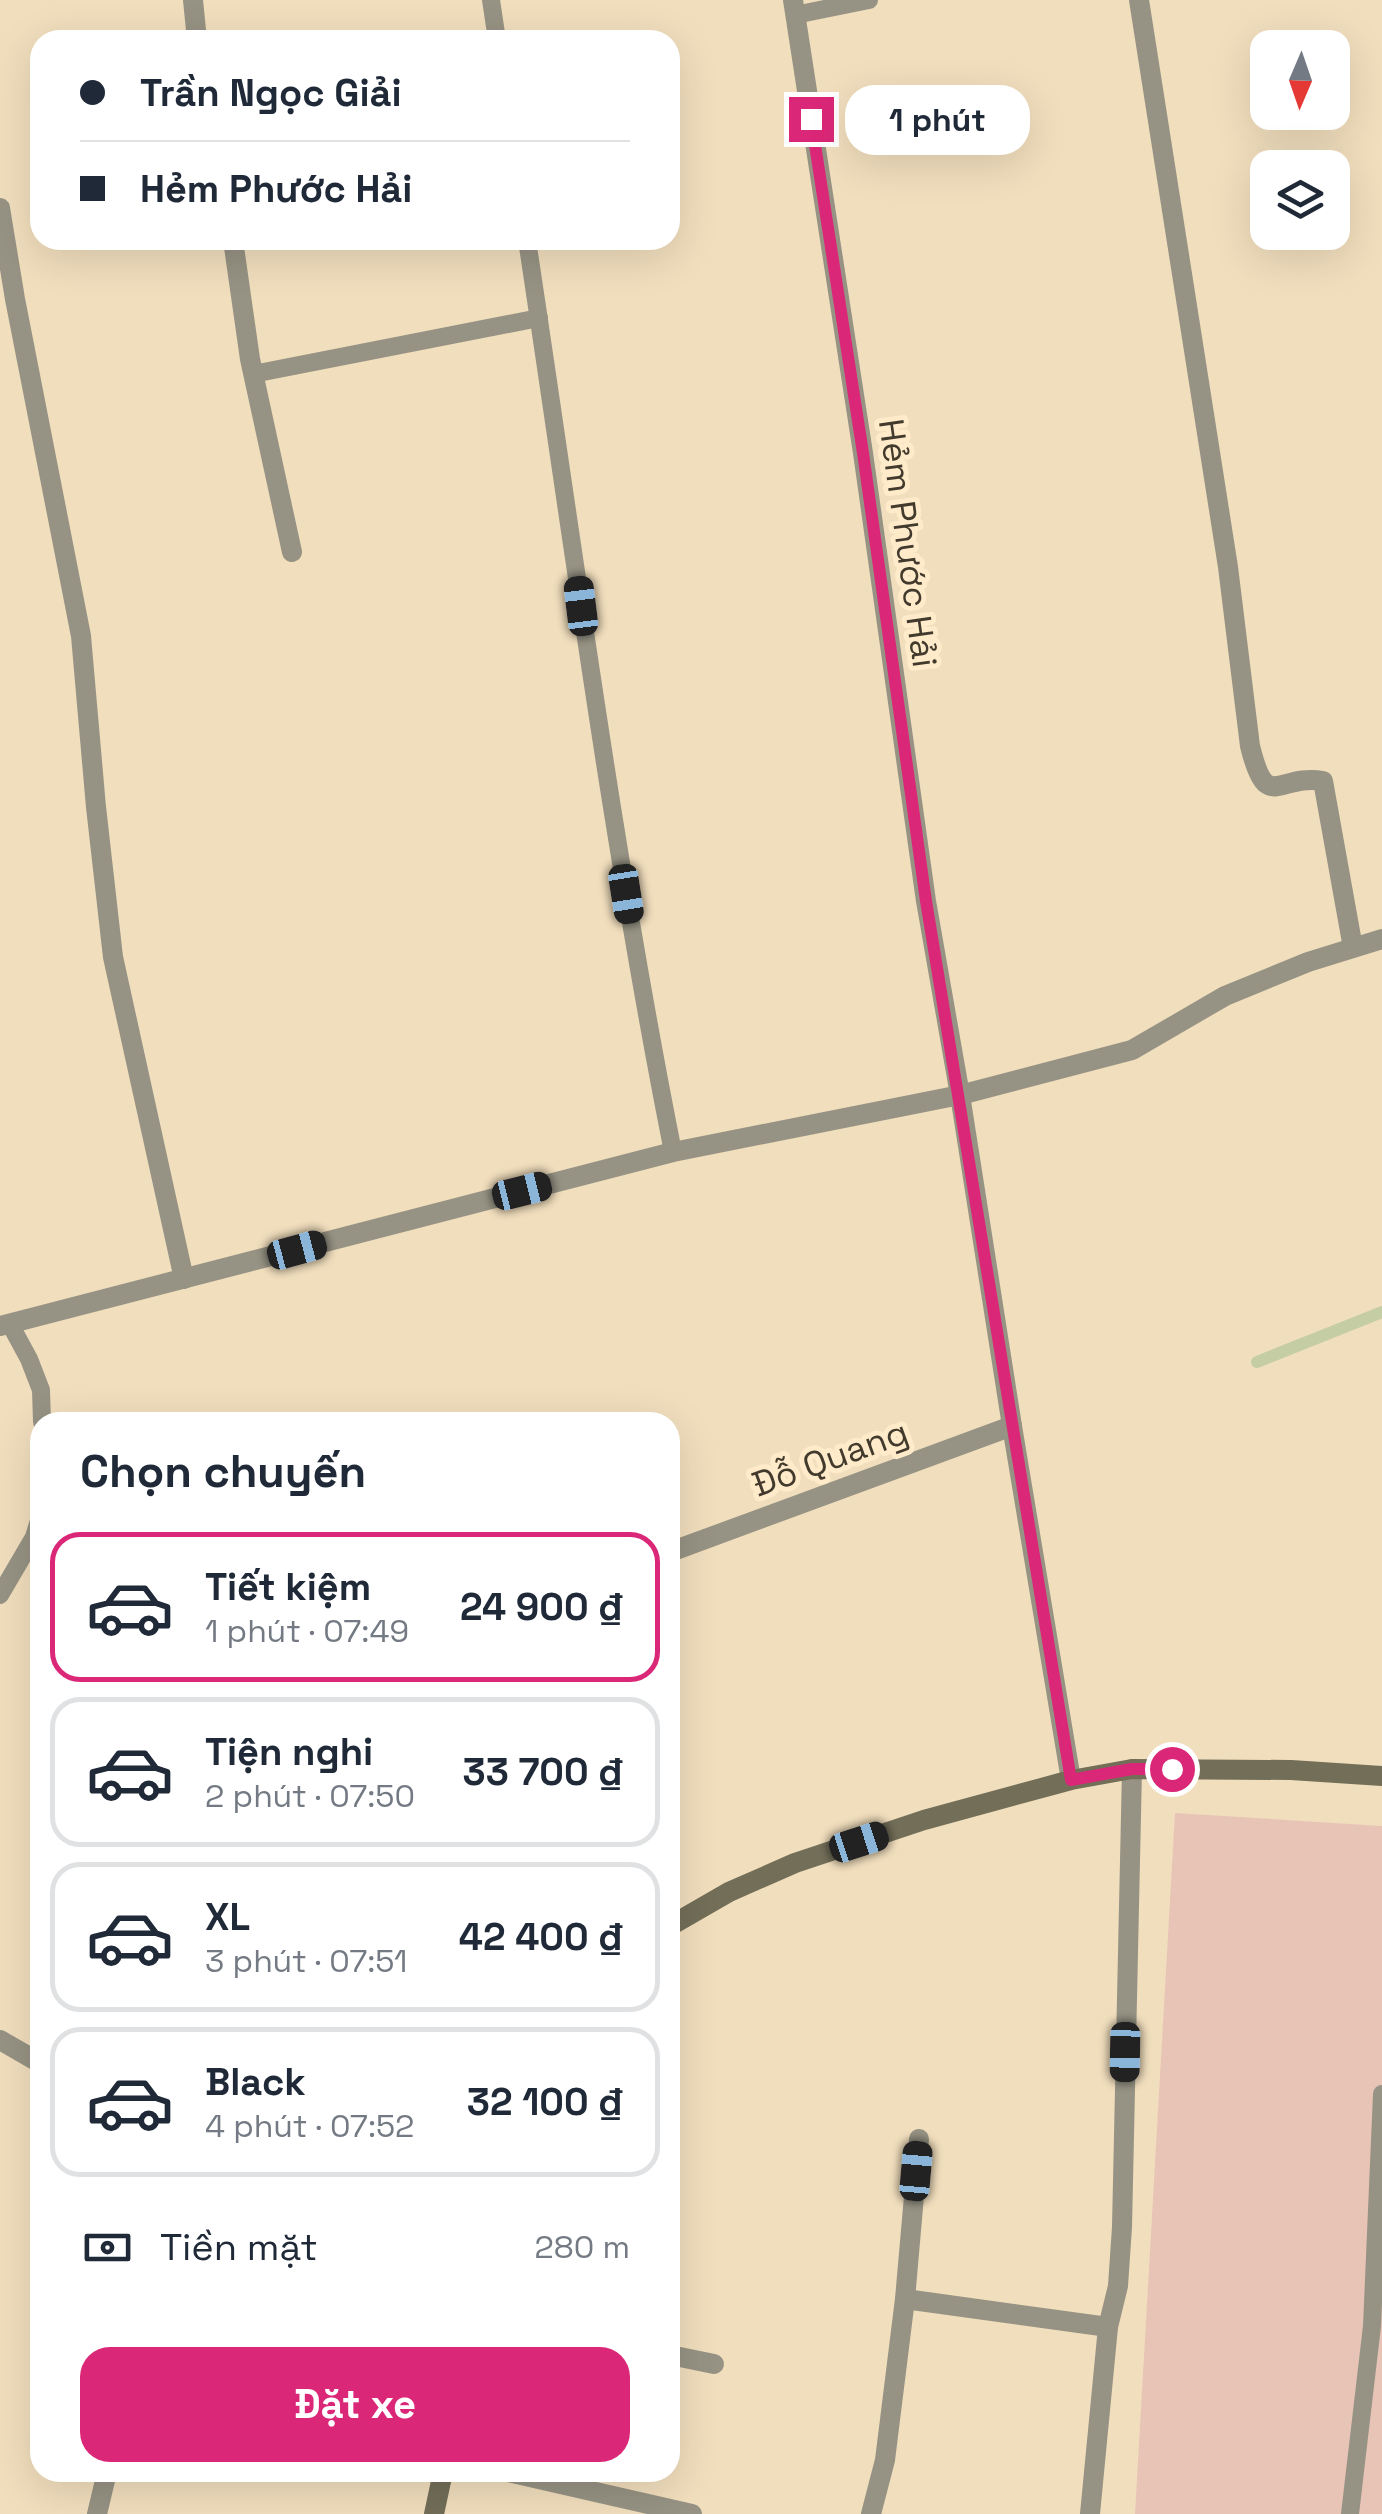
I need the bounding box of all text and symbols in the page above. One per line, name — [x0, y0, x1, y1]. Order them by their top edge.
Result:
north arrow — [1250, 30, 1350, 130]
map controls — [1250, 30, 1350, 250]
text: Trần Ngọc Giải — [140, 69, 402, 117]
callout: 1 phút — [846, 84, 1031, 154]
route end — [789, 97, 834, 142]
text: 1 phút — [889, 100, 986, 140]
button: layers — [1250, 150, 1350, 250]
text: Hẻm Phước Hải — [140, 165, 412, 213]
street label: Hẻm Phước Hải — [869, 416, 947, 670]
car — [562, 574, 600, 638]
car — [606, 862, 646, 926]
car — [489, 1169, 555, 1213]
car — [264, 1228, 330, 1272]
street label: Đỗ Quang — [746, 1410, 914, 1506]
text: Chọn chuyến — [80, 1443, 366, 1500]
icon: car — [85, 1562, 175, 1652]
text: Tiết kiệm — [205, 1563, 371, 1611]
text: 24 900 ₫ — [460, 1583, 625, 1631]
text: 1 phút · 07:49 — [205, 1611, 409, 1651]
icon: car — [85, 1727, 175, 1817]
text: Tiện nghi — [205, 1728, 373, 1776]
route start — [1150, 1747, 1195, 1792]
text: 33 700 ₫ — [463, 1748, 625, 1796]
text: 2 phút · 07:50 — [205, 1776, 415, 1816]
car — [826, 1818, 892, 1866]
icon: car — [85, 1892, 175, 1982]
text: XL — [205, 1893, 250, 1941]
text: 42 400 ₫ — [459, 1913, 625, 1961]
text: 3 phút · 07:51 — [205, 1941, 407, 1981]
car — [1109, 2022, 1141, 2082]
icon: car — [85, 2057, 175, 2147]
text: Black — [205, 2058, 306, 2106]
text: 32 100 ₫ — [467, 2078, 625, 2126]
text: 4 phút · 07:52 — [205, 2106, 414, 2146]
car — [898, 2140, 934, 2202]
icon: cash — [80, 2220, 135, 2275]
text: Tiền mặt — [160, 2223, 318, 2271]
text: 280 m — [535, 2227, 630, 2267]
button: Đặt xe — [80, 2347, 630, 2462]

